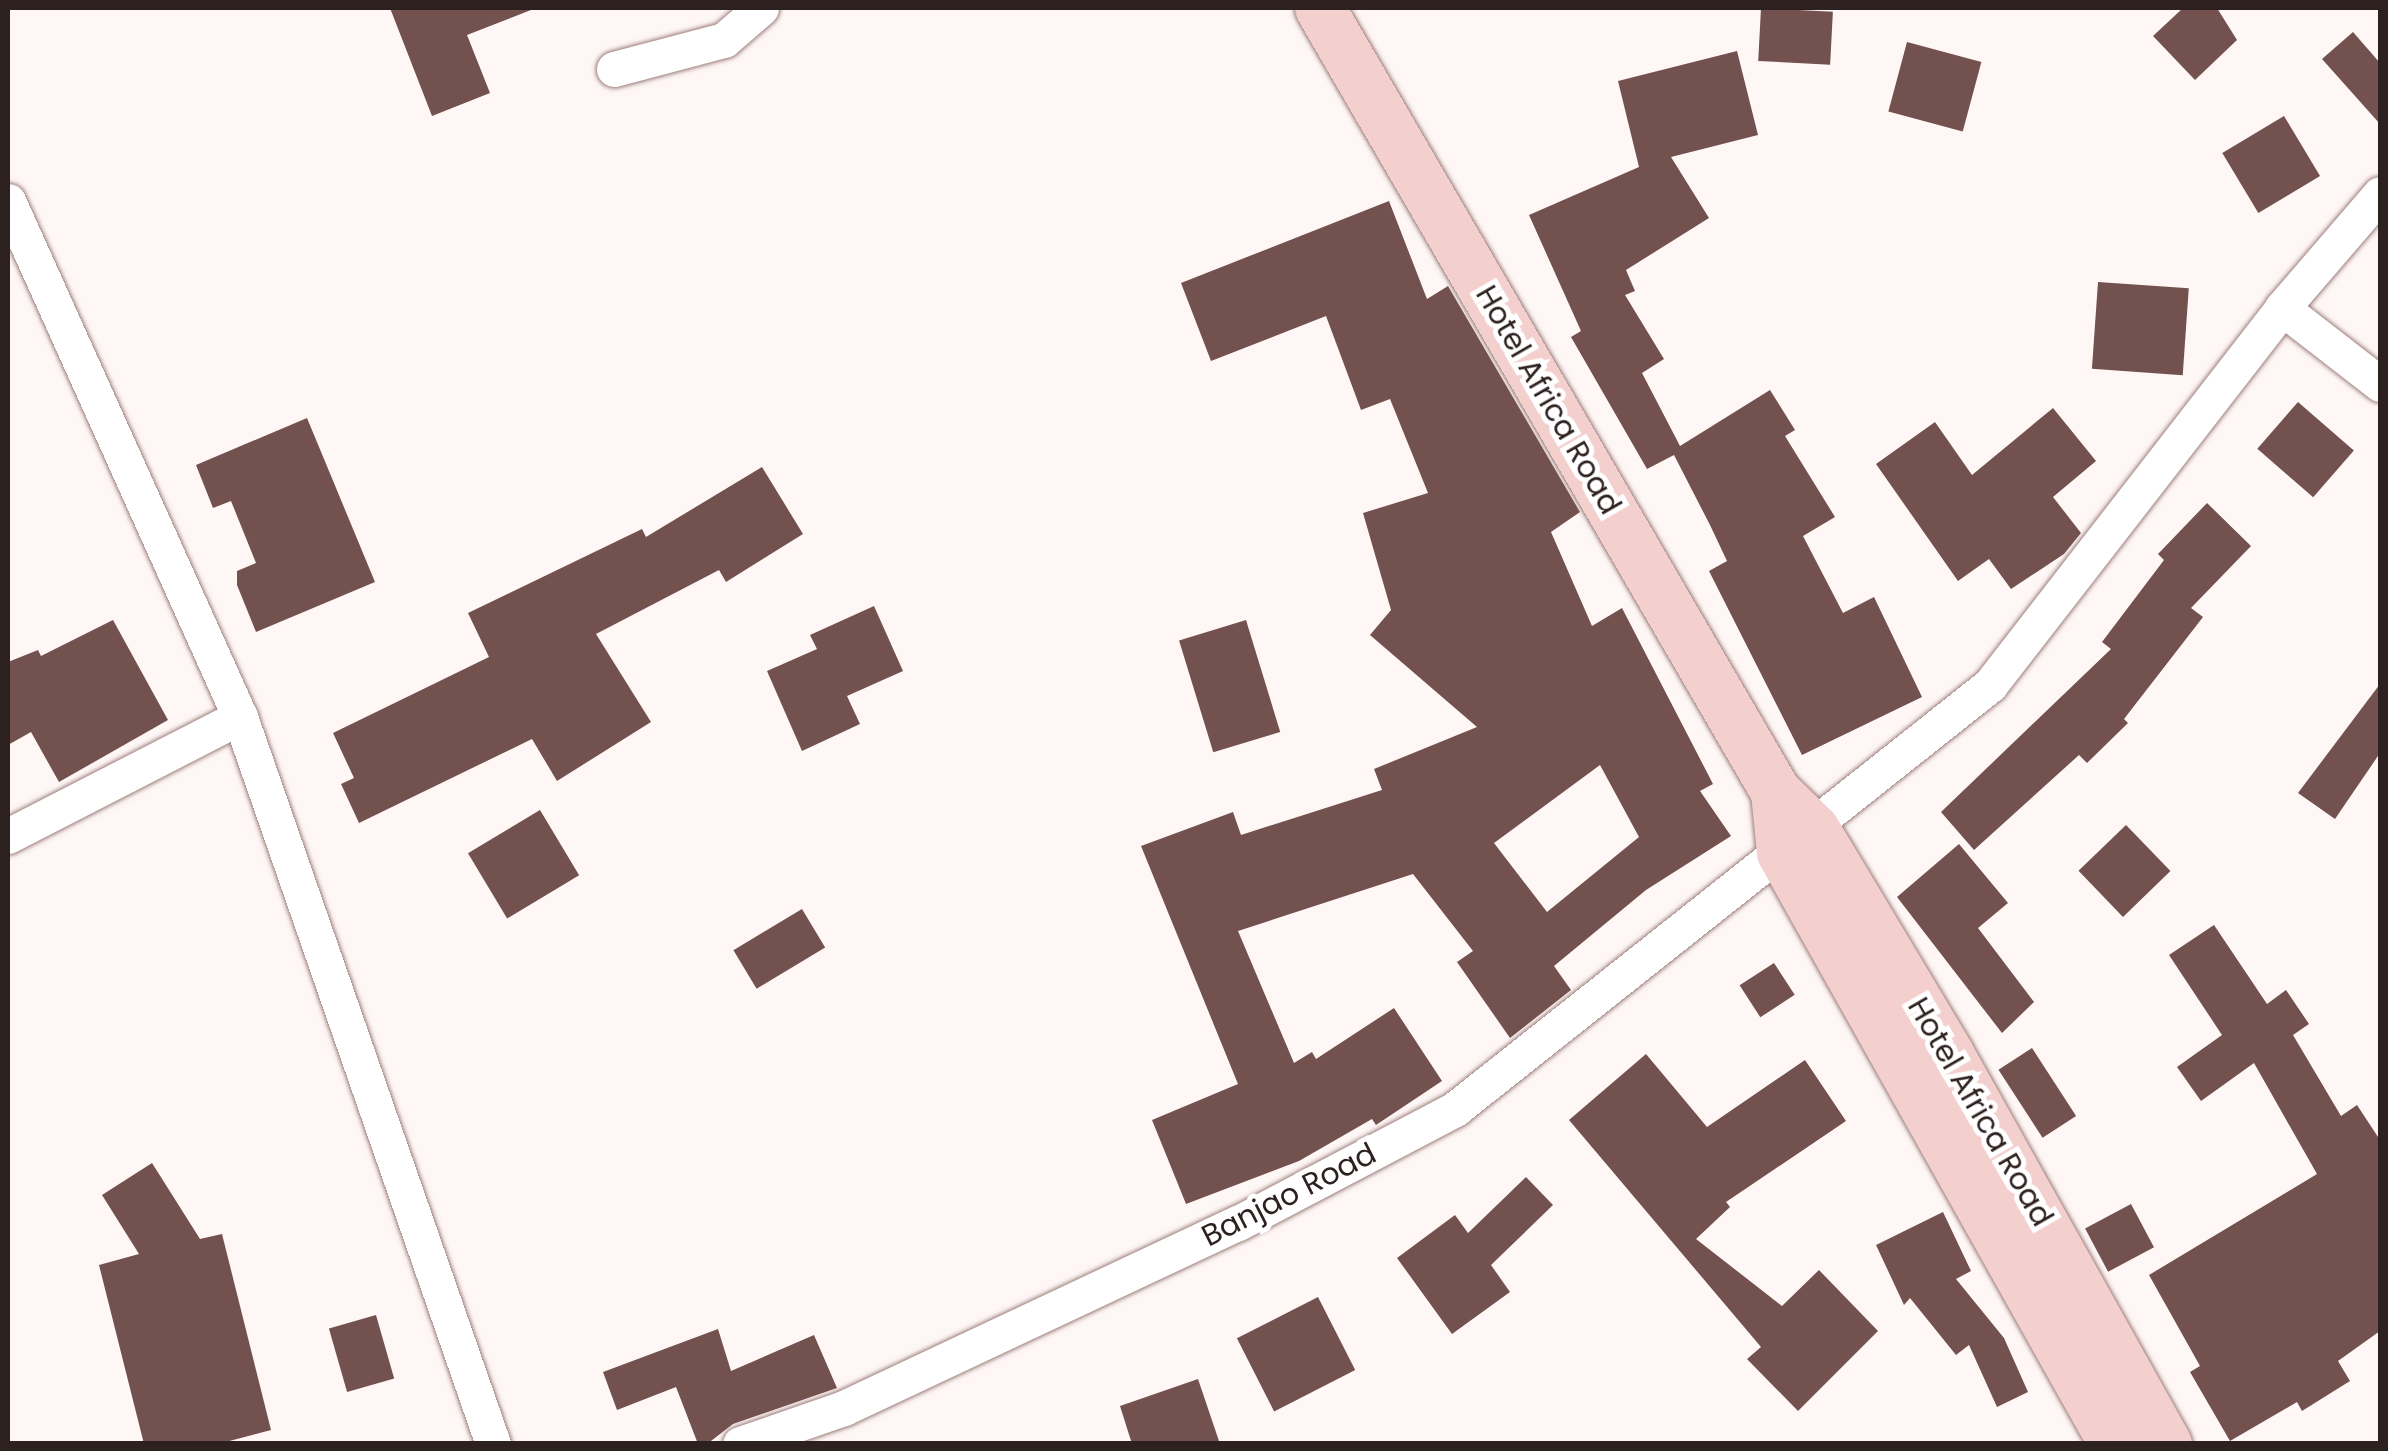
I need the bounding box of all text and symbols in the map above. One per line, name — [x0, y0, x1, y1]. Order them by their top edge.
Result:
street label: Hotel Africa Road — [1468, 279, 1628, 521]
street label: Hotel Africa Road — [1900, 991, 2060, 1233]
street label: Banjao Road — [1196, 1136, 1382, 1254]

